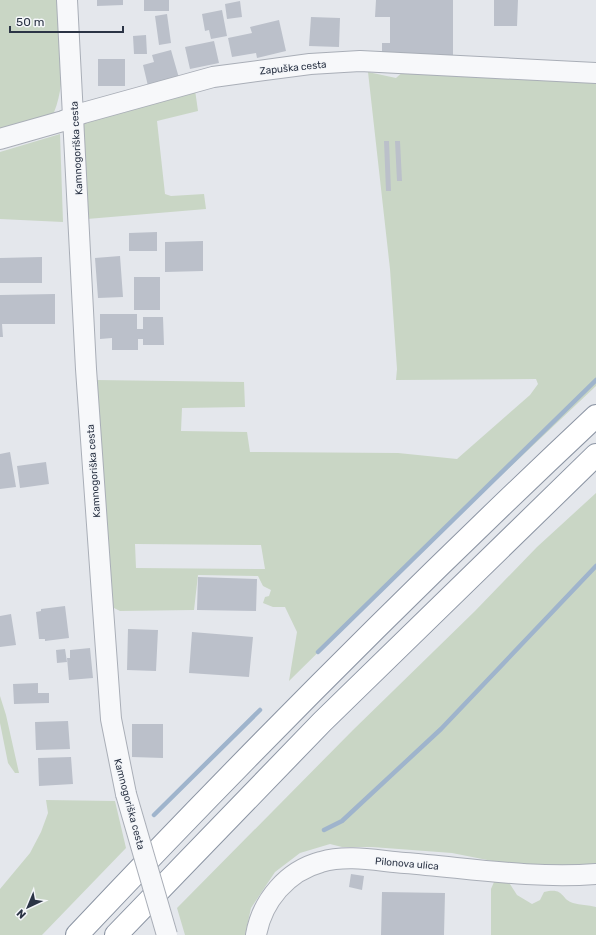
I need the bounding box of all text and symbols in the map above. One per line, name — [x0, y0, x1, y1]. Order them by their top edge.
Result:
scale bar — [10, 8, 123, 34]
text: 50 m — [16, 15, 44, 29]
street label: Zapuška cesta — [259, 59, 327, 77]
street label: Kamnogoriška cesta — [69, 101, 85, 195]
street label: Kamnogoriška cesta — [85, 424, 103, 518]
street label: Kamnogoriška cesta — [111, 757, 147, 851]
street label: Pilonova ulica — [375, 855, 439, 873]
north arrow — [8, 887, 48, 927]
text: N — [14, 906, 29, 921]

